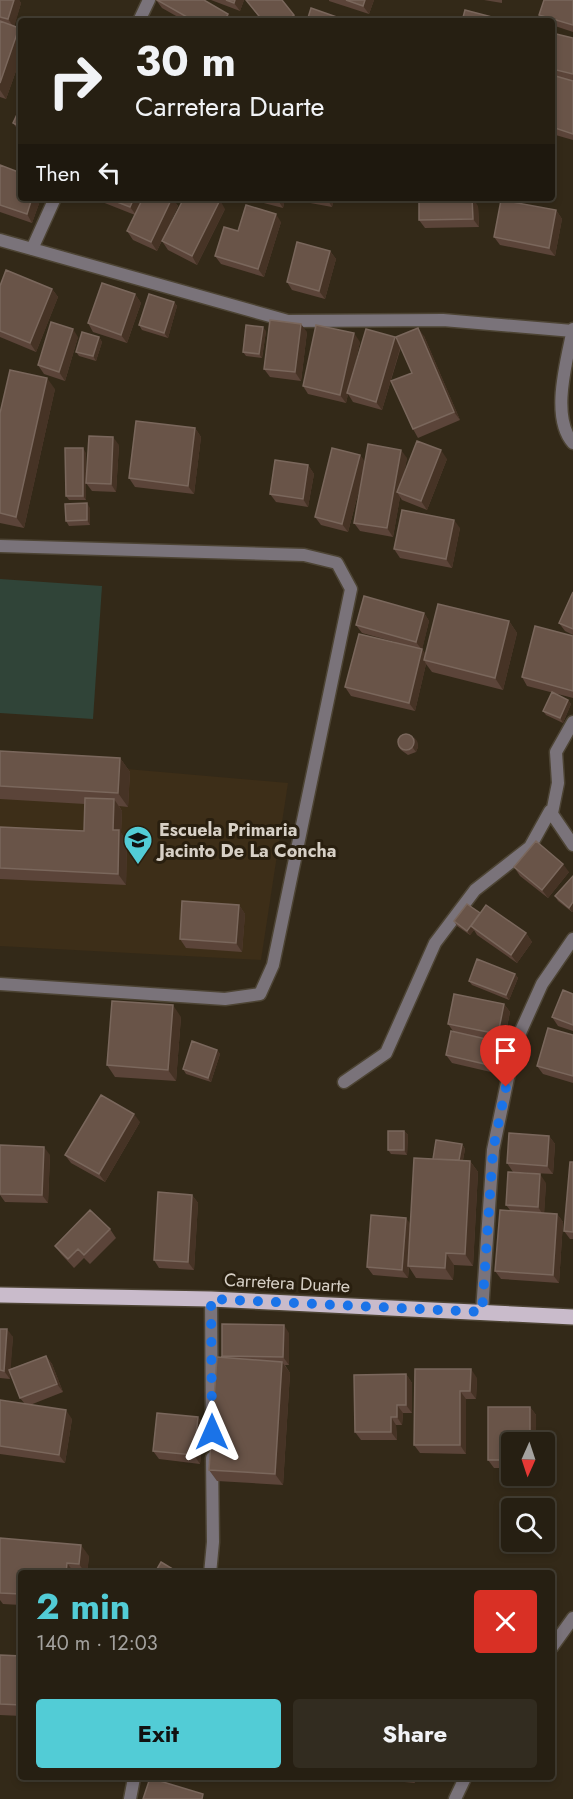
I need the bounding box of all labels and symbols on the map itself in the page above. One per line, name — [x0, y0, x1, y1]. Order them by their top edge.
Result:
place label: Escuela Primaria Jacinto De La Concha — [156, 817, 337, 864]
school or university icon: Escuela Primaria Jacinto De La Concha — [122, 824, 154, 866]
pin — [480, 1025, 531, 1087]
street label: Carretera Duarte — [223, 1267, 351, 1299]
position arrow — [180, 1400, 244, 1464]
north arrow — [501, 1432, 555, 1486]

